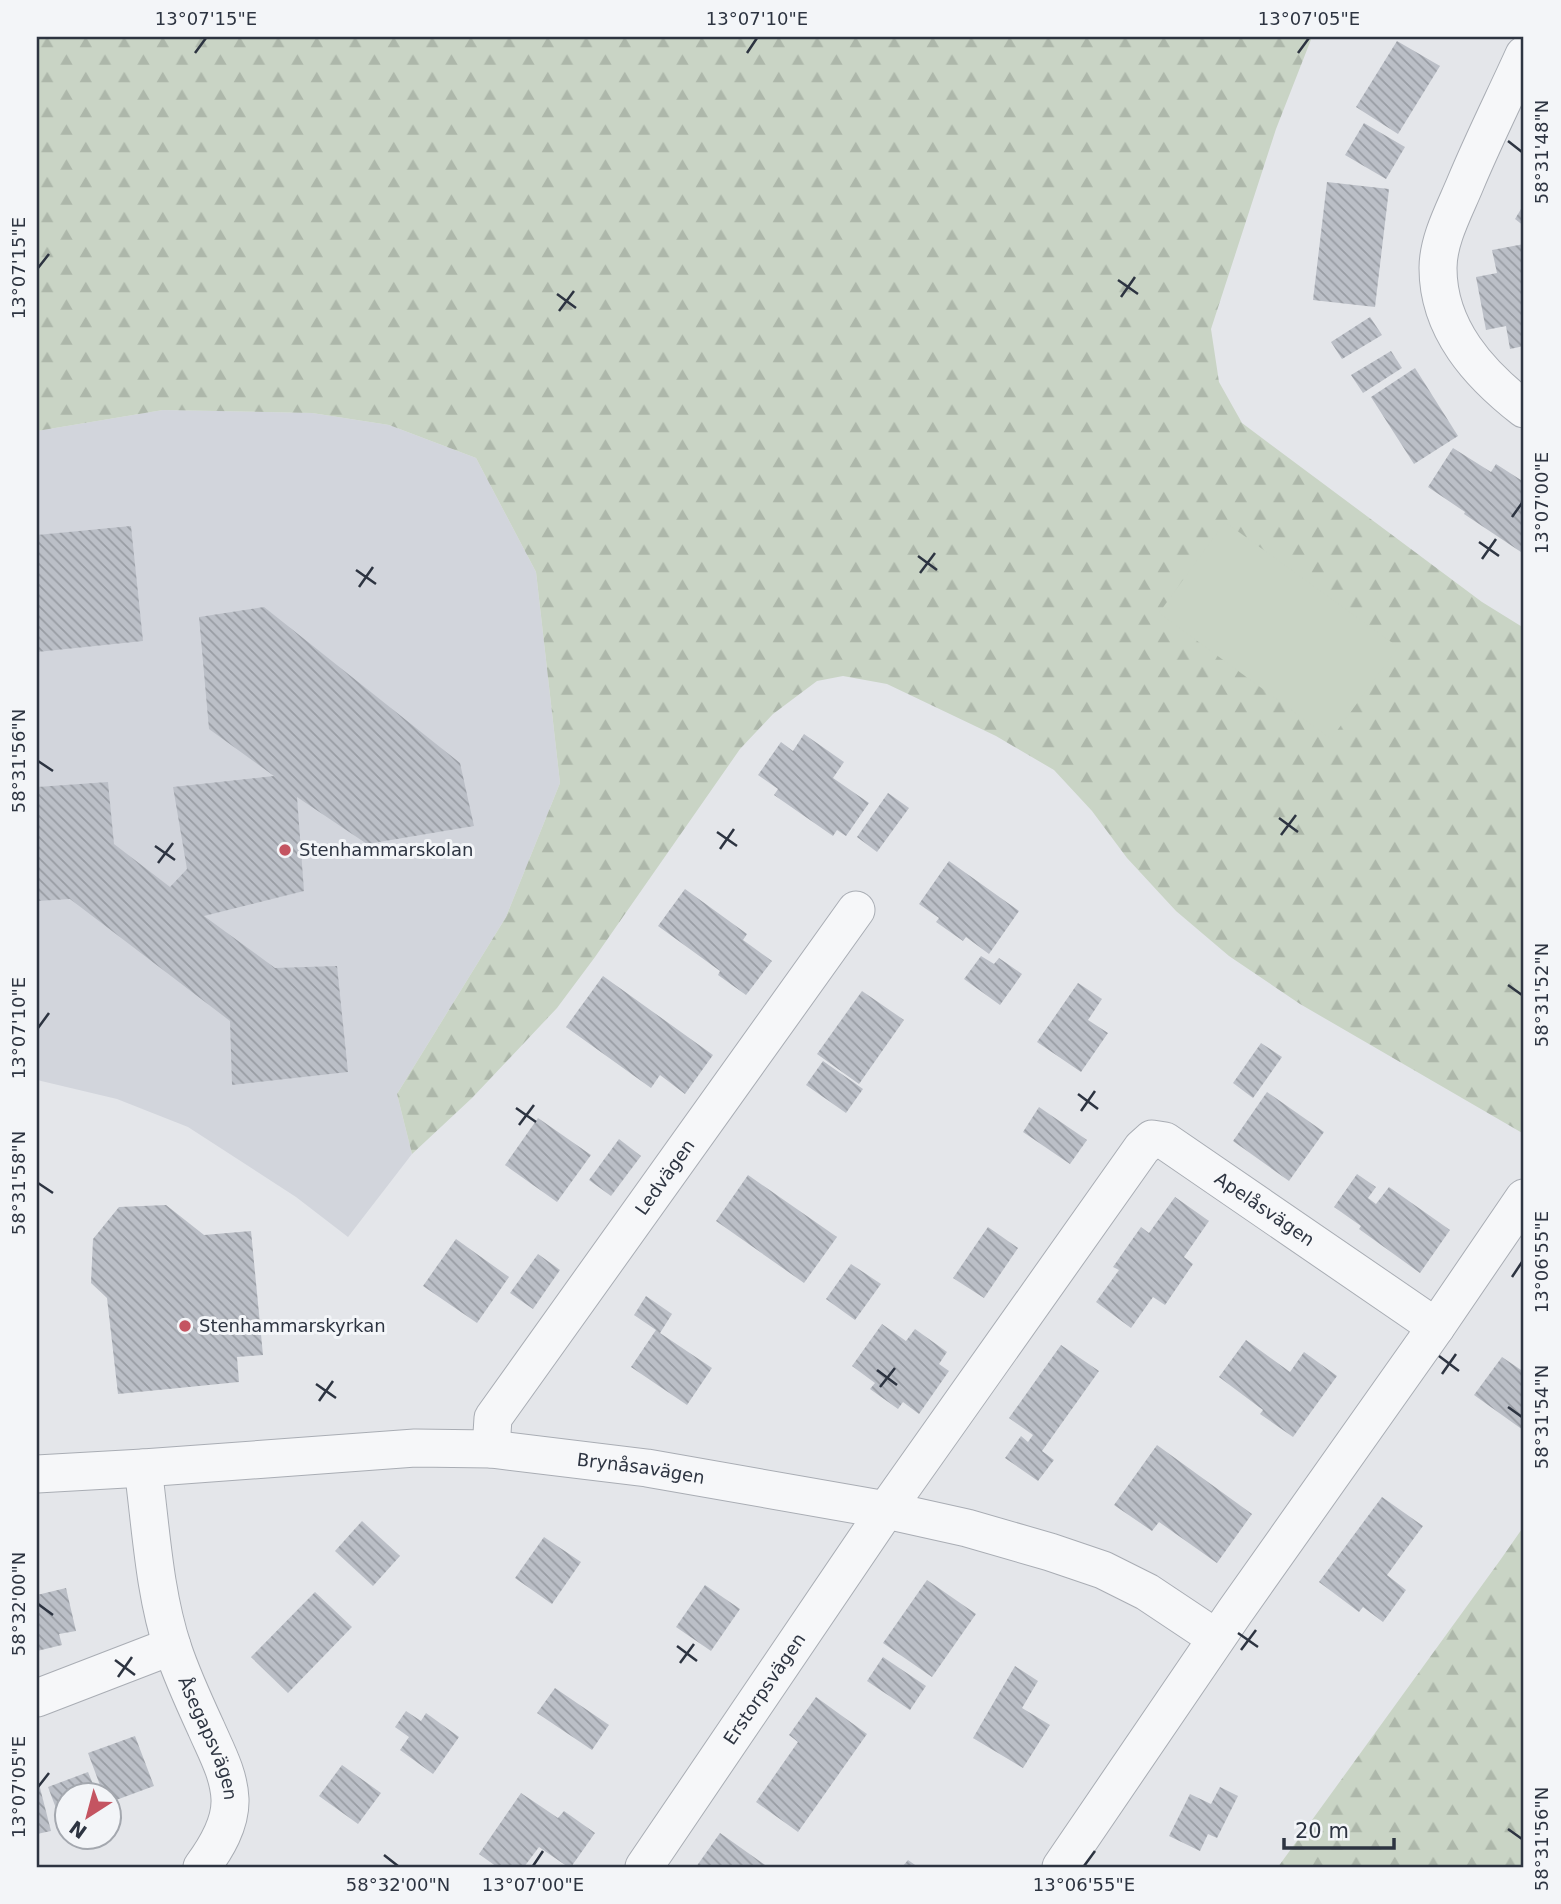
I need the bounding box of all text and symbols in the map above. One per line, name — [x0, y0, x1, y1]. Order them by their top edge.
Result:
text: 13°07'15"E — [155, 8, 257, 29]
text: 13°07'10"E — [706, 8, 808, 29]
text: 13°07'05"E — [1258, 8, 1360, 29]
text: 58°31'48"N — [1531, 100, 1552, 204]
text: 13°07'15"E — [8, 217, 29, 319]
text: 13°07'00"E — [1531, 452, 1552, 554]
text: 58°31'56"N — [8, 709, 29, 813]
place label: Stenhammarskolan — [299, 839, 474, 860]
marker: Stenhammarskolan — [277, 842, 293, 858]
text: 58°31'52"N — [1531, 943, 1552, 1047]
text: 13°07'10"E — [8, 977, 29, 1079]
text: 58°31'58"N — [8, 1131, 29, 1235]
street label: Ledvägen — [631, 1135, 699, 1219]
street label: Apelåsvägen — [1211, 1167, 1319, 1250]
text: 13°06'55"E — [1531, 1211, 1552, 1313]
place label: Stenhammarskyrkan — [199, 1315, 386, 1336]
marker: Stenhammarskyrkan — [177, 1318, 193, 1334]
text: 58°31'54"N — [1531, 1365, 1552, 1469]
street label: Brynåsavägen — [576, 1449, 706, 1488]
text: 58°32'00"N — [8, 1552, 29, 1656]
street label: Erstorpsvägen — [719, 1629, 809, 1748]
street label: Åsegapsvägen — [174, 1673, 241, 1801]
text: 13°07'05"E — [8, 1736, 29, 1838]
north arrow — [52, 1782, 122, 1852]
text: 58°31'56"N — [1531, 1787, 1552, 1891]
scale bar — [1284, 1806, 1395, 1850]
text: N — [65, 1816, 91, 1843]
text: 20 m — [1295, 1819, 1349, 1843]
text: 58°32'00"N — [346, 1874, 450, 1895]
text: 13°07'00"E — [482, 1874, 584, 1895]
text: 13°06'55"E — [1033, 1874, 1135, 1895]

